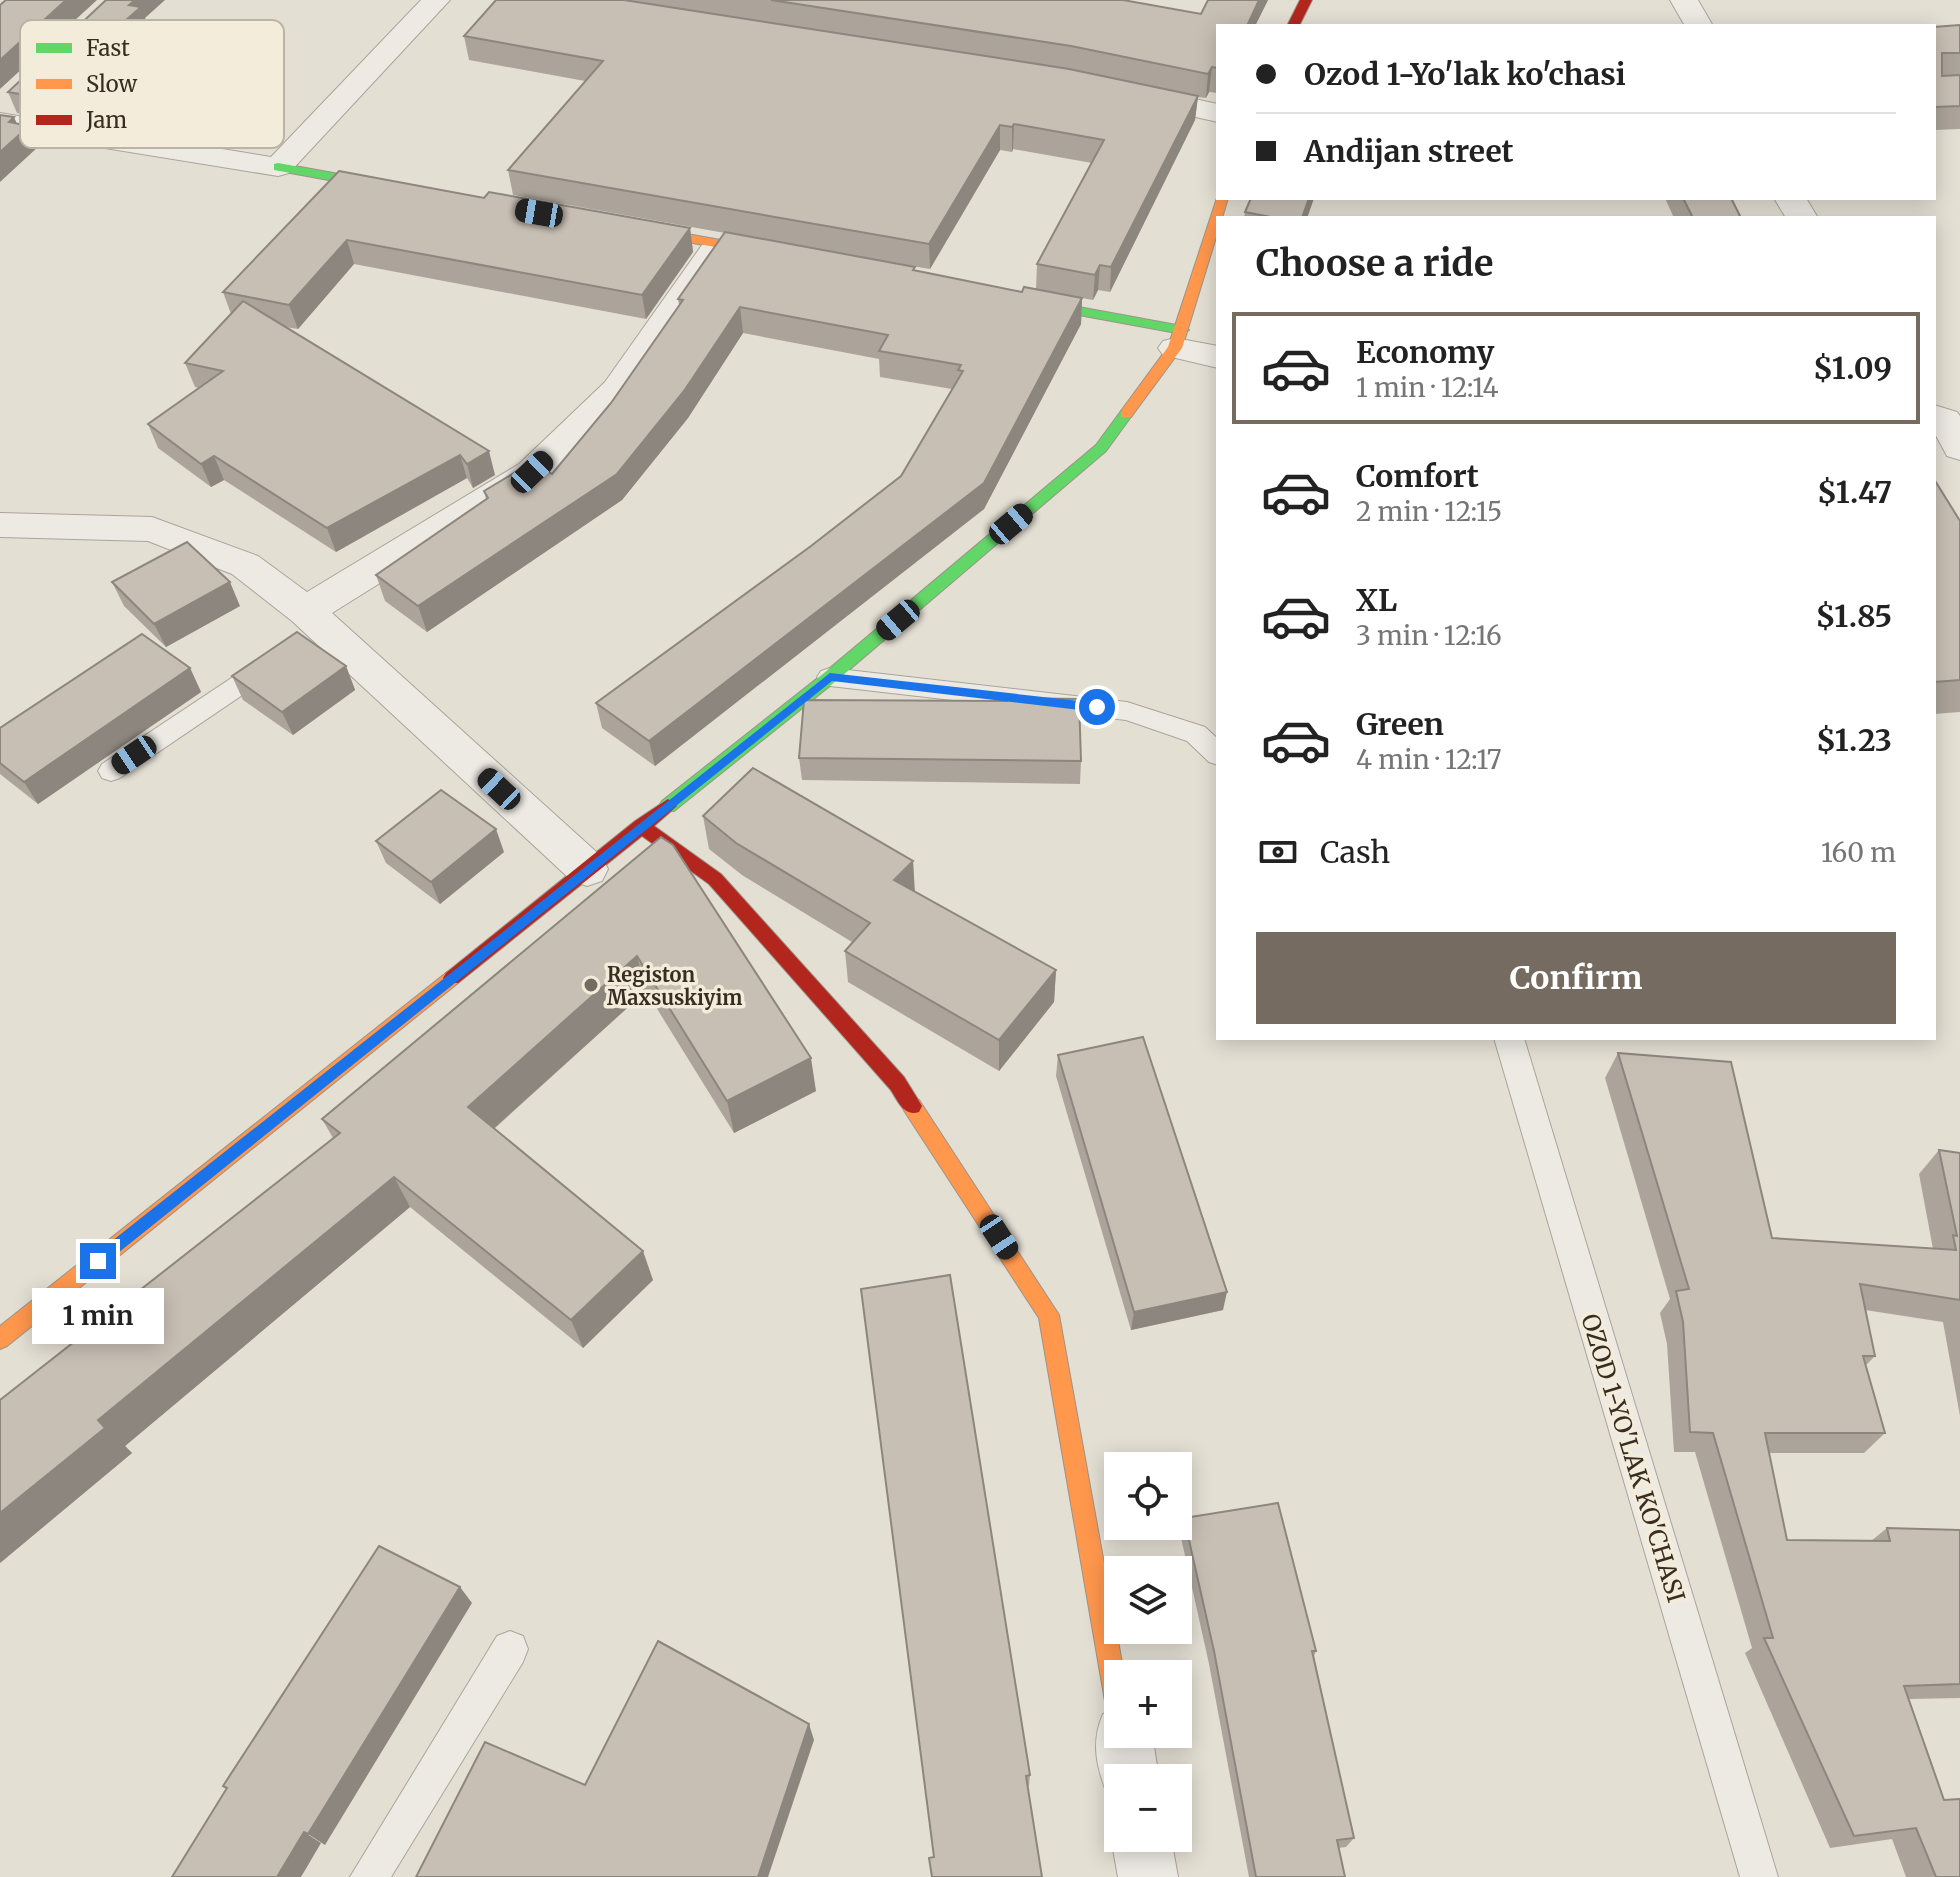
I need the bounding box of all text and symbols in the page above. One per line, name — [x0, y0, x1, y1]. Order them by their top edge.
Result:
legend — [20, 20, 284, 148]
text: Fast — [86, 34, 130, 62]
text: Ozod 1-Yo'lak ko'chasi — [1304, 55, 1626, 93]
text: Slow — [86, 70, 137, 98]
text: Jam — [85, 106, 127, 134]
text: Andijan street — [1304, 132, 1514, 170]
car — [513, 197, 565, 229]
text: Choose a ride — [1256, 241, 1493, 286]
icon: car — [1260, 332, 1332, 404]
text: Economy — [1356, 333, 1494, 371]
text: $1.09 — [1813, 349, 1892, 387]
text: 1 min · 12:14 — [1356, 371, 1499, 404]
car — [506, 447, 558, 497]
icon: car — [1260, 456, 1332, 528]
text: Comfort — [1356, 457, 1479, 495]
text: $1.47 — [1817, 473, 1892, 511]
text: 2 min · 12:15 — [1356, 495, 1502, 528]
car — [985, 499, 1037, 549]
icon: car — [1260, 580, 1332, 652]
text: XL — [1356, 581, 1397, 619]
car — [872, 595, 924, 645]
text: $1.85 — [1816, 597, 1892, 635]
text: 3 min · 12:16 — [1356, 619, 1502, 652]
route start — [1079, 689, 1115, 725]
icon: car — [1260, 704, 1332, 776]
text: Green — [1356, 705, 1444, 743]
text: $1.23 — [1816, 721, 1892, 759]
car — [107, 732, 161, 778]
text: 4 min · 12:17 — [1356, 743, 1502, 776]
car — [473, 764, 525, 814]
icon: cash — [1256, 830, 1300, 874]
text: Cash — [1320, 833, 1390, 871]
text: 160 m — [1821, 836, 1896, 869]
button: Confirm — [1256, 932, 1896, 1024]
place label: Registon Maxsuskiyim — [607, 962, 742, 1010]
marker: Registon Maxsuskiyim — [582, 976, 600, 994]
car — [976, 1210, 1022, 1264]
route end — [80, 1243, 116, 1279]
callout: 1 min — [32, 1289, 164, 1345]
text: 1 min — [63, 1299, 133, 1332]
street label: OZOD 1-YO'LAK KO'CHASI — [1574, 1310, 1692, 1606]
map controls — [1104, 1452, 1192, 1852]
button: locate — [1104, 1452, 1192, 1540]
button: layers — [1104, 1556, 1192, 1644]
button: + — [1104, 1660, 1192, 1748]
button: − — [1104, 1764, 1192, 1852]

